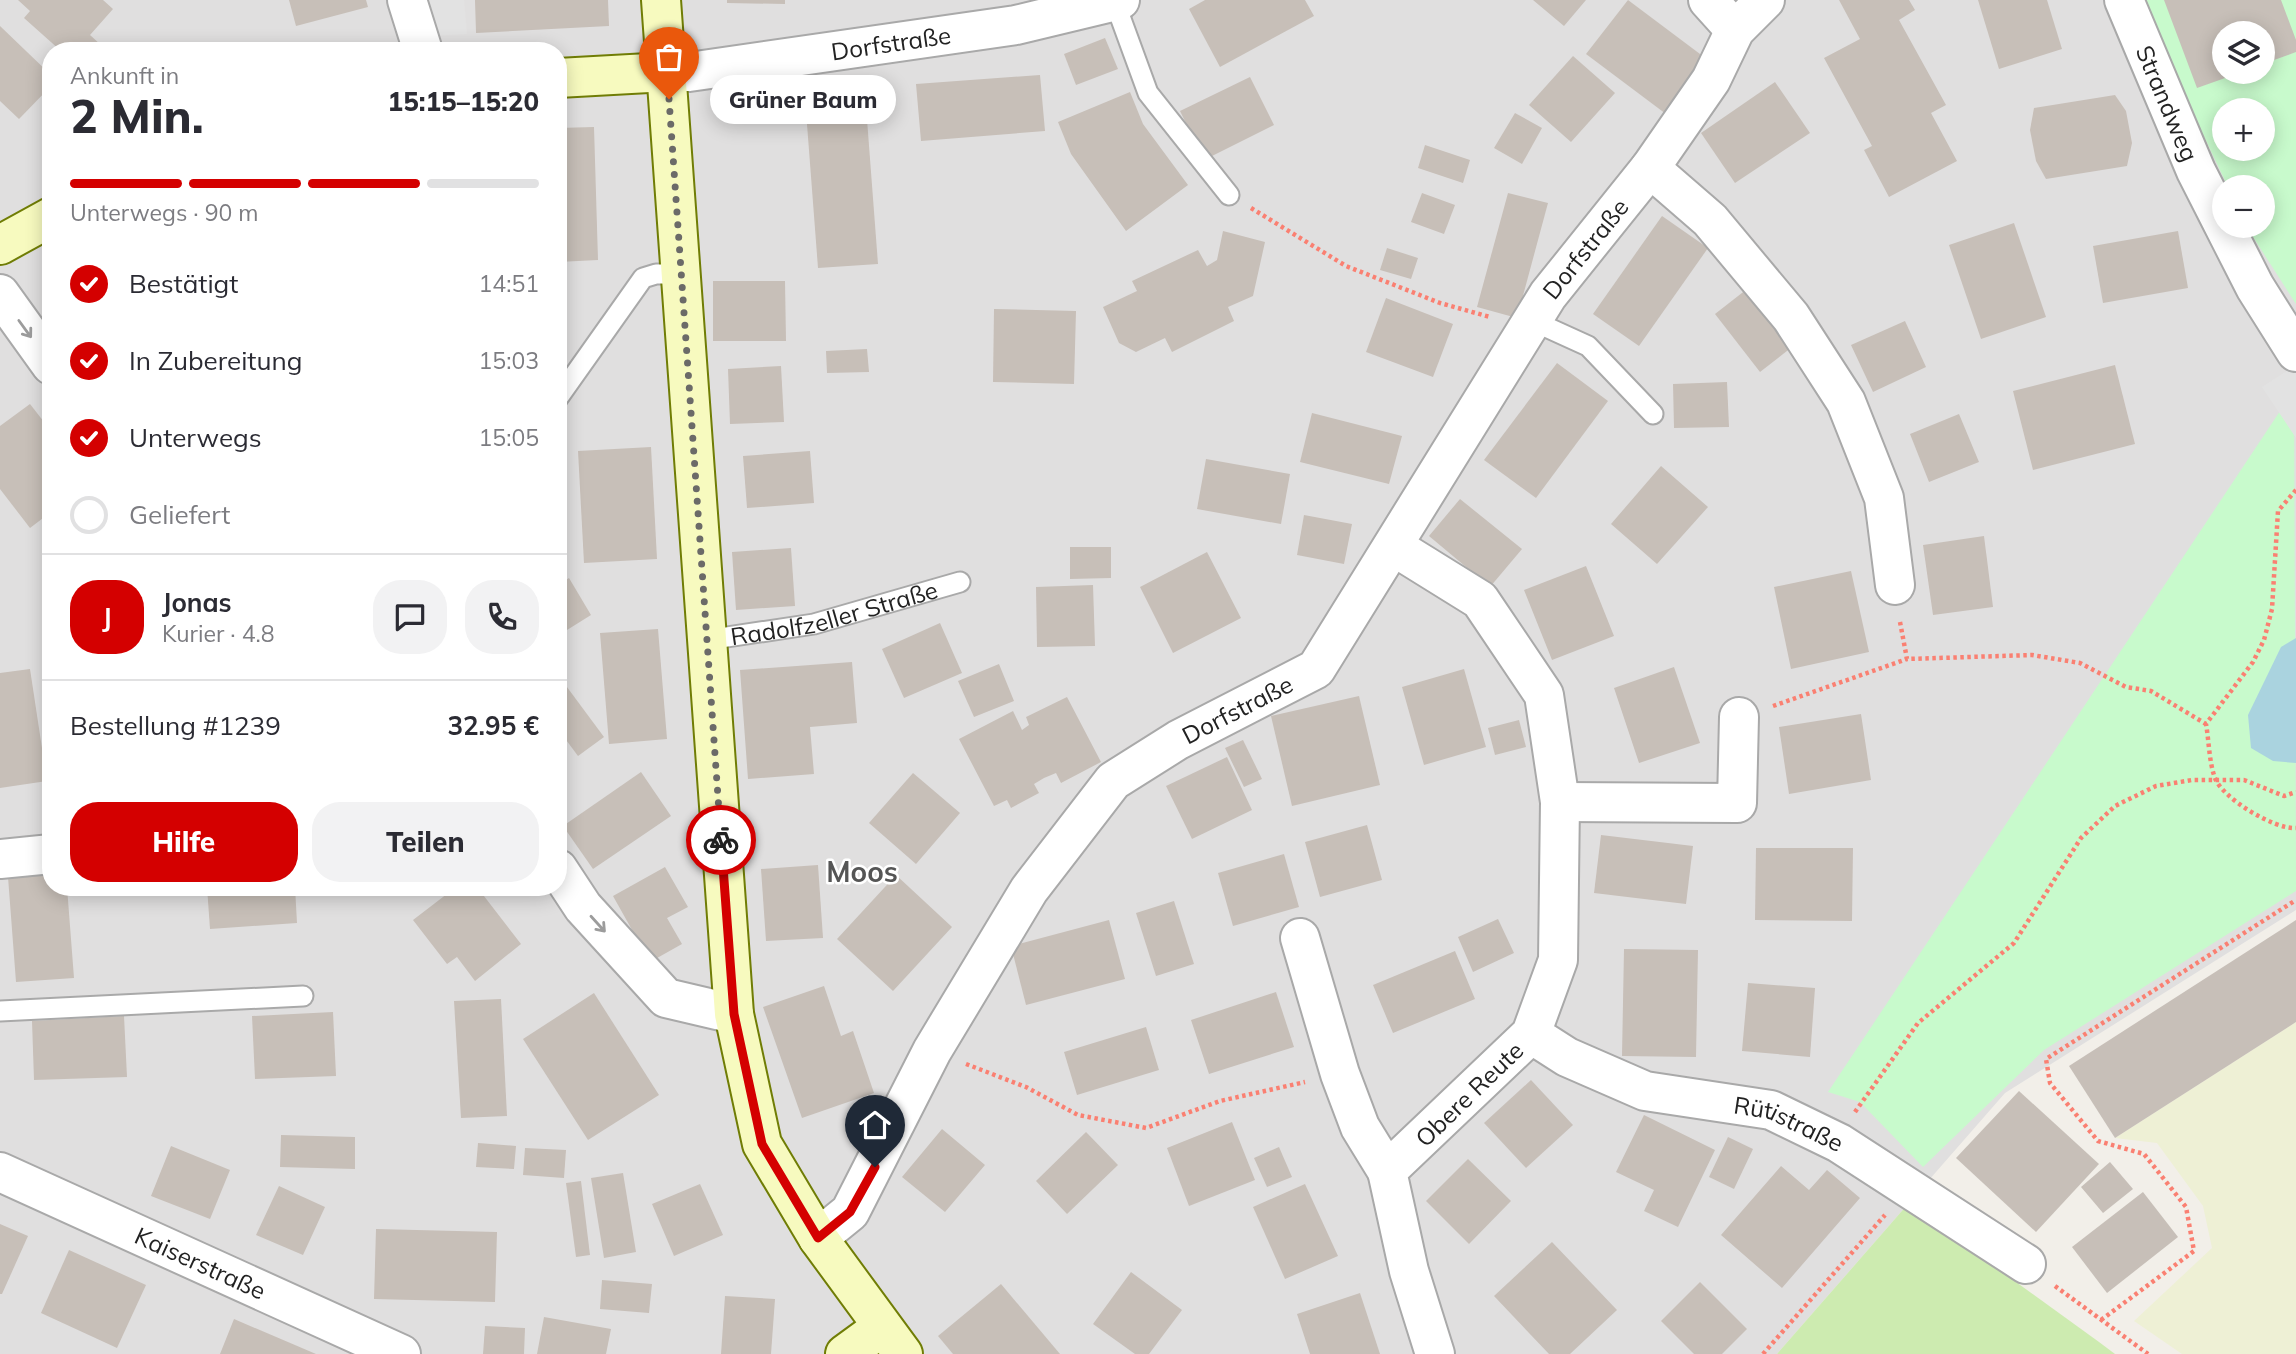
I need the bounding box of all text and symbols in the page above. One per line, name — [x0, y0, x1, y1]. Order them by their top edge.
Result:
street label: Dorfstraße — [829, 20, 953, 66]
map controls — [2212, 21, 2275, 238]
button: layers — [2212, 21, 2275, 84]
pin — [639, 27, 699, 99]
icon: bag — [650, 38, 688, 76]
street label: Strandweg — [2130, 41, 2205, 166]
text: Ankunft in — [70, 61, 179, 90]
callout: Grüner Baum — [711, 74, 896, 124]
text: 15:15–15:20 — [388, 85, 539, 118]
text: Grüner Baum — [729, 85, 877, 114]
text: 2 Min. — [70, 87, 204, 145]
button: + — [2212, 98, 2275, 161]
button: − — [2212, 175, 2275, 238]
street label: Dorfstraße — [1536, 192, 1635, 305]
text: Unterwegs · 90 m — [70, 198, 258, 227]
icon: check — [70, 265, 108, 303]
text: Bestätigt — [129, 267, 238, 300]
text: 14:51 — [479, 269, 539, 298]
one-way arrow — [17, 320, 32, 339]
icon: check — [70, 342, 108, 380]
text: In Zubereitung — [129, 344, 302, 377]
text: 15:03 — [479, 346, 539, 375]
icon: check — [70, 419, 108, 457]
text: Unterwegs — [129, 421, 262, 454]
text: 15:05 — [479, 423, 539, 452]
text: Geliefert — [129, 498, 230, 531]
street label: Radolfzeller Straße — [728, 574, 941, 651]
button: chat — [373, 580, 447, 654]
button: phone — [465, 580, 539, 654]
text: Jonas — [162, 586, 232, 619]
text: J — [102, 601, 112, 634]
text: Kurier · 4.8 — [162, 619, 274, 648]
street label: Dorfstraße — [1177, 669, 1298, 750]
text: Bestellung #1239 — [70, 709, 281, 742]
text: 32.95 € — [447, 709, 539, 742]
button: Hilfe — [70, 802, 298, 882]
button: Teilen — [312, 802, 539, 882]
courier — [686, 805, 756, 875]
icon: bike — [702, 821, 740, 859]
district label: Moos — [826, 854, 898, 889]
one-way arrow — [590, 915, 607, 932]
street label: Obere Reute — [1409, 1035, 1529, 1153]
street label: Rütistraße — [1732, 1090, 1848, 1158]
pin — [845, 1095, 905, 1167]
icon: home — [856, 1106, 894, 1144]
street label: Kaiserstraße — [130, 1220, 270, 1306]

